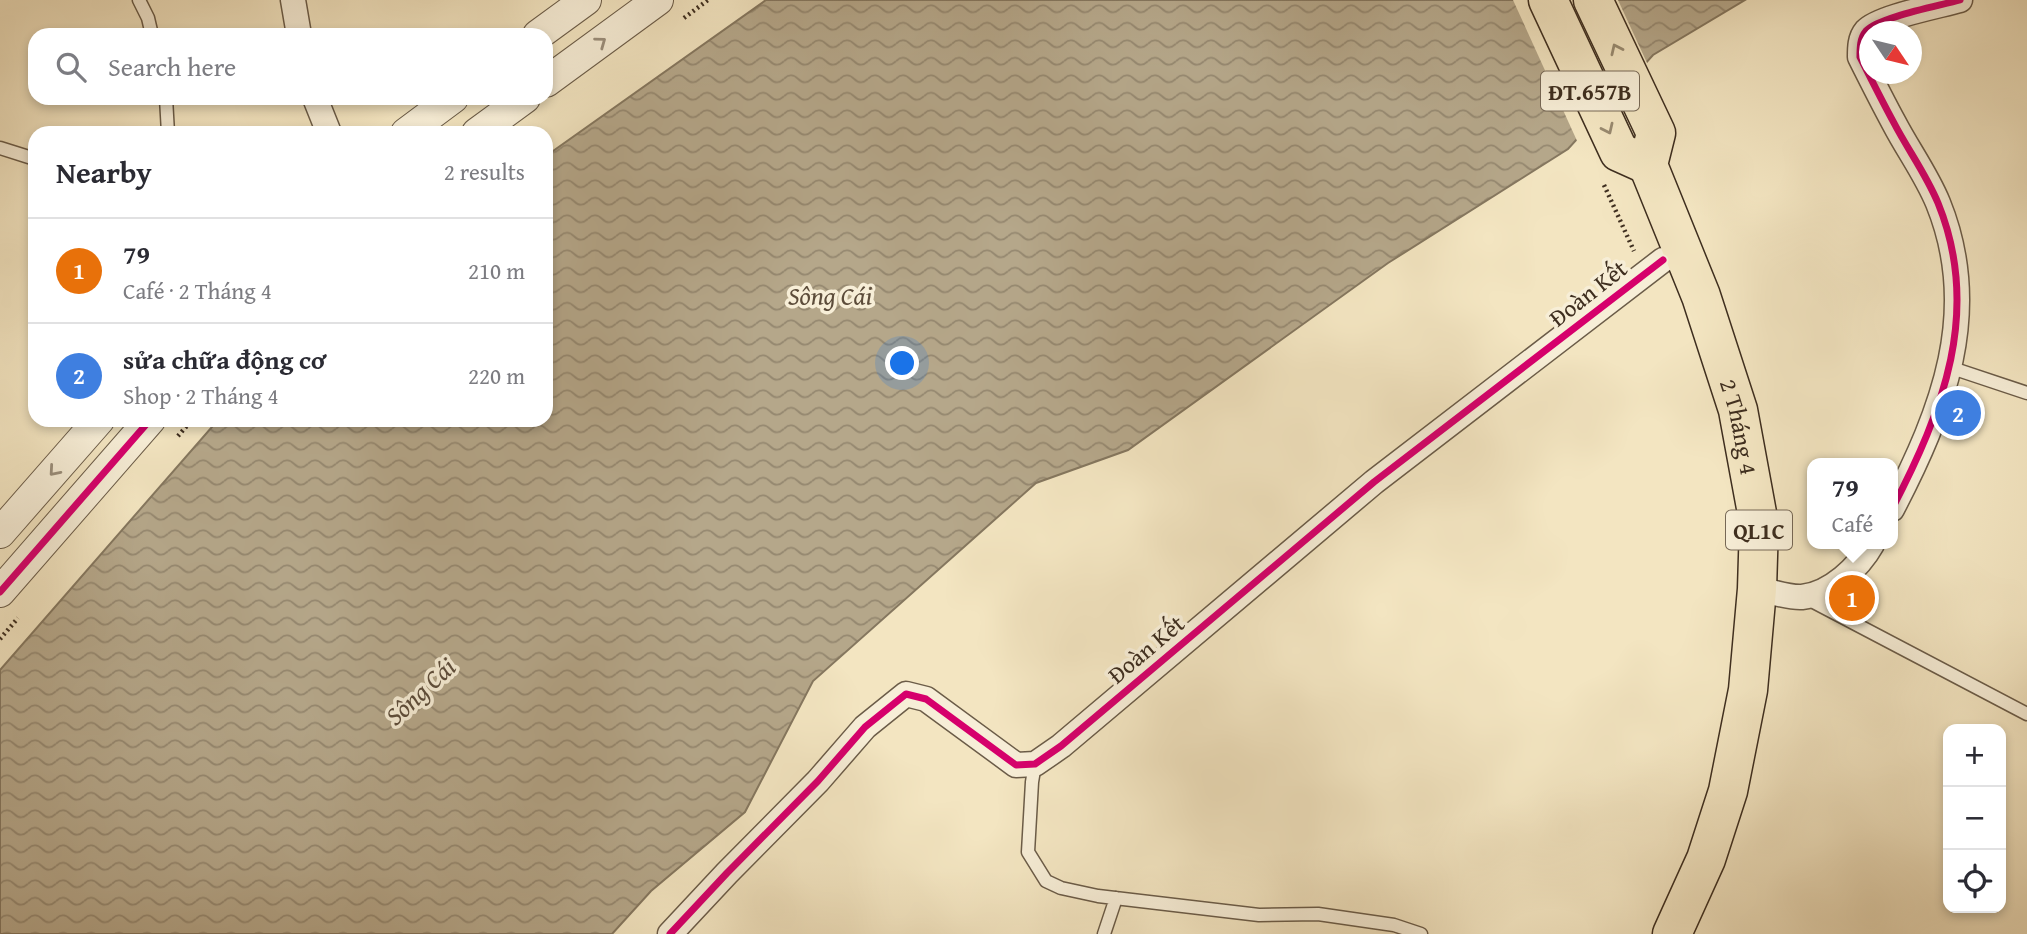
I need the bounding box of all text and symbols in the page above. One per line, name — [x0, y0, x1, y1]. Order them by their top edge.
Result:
north arrow — [1859, 21, 1922, 84]
search box — [28, 28, 553, 105]
one-way arrow — [593, 38, 606, 50]
one-way arrow — [1610, 44, 1624, 56]
text: Search here — [108, 47, 236, 86]
icon: search — [52, 48, 90, 86]
road number: ĐT.657B — [1541, 72, 1639, 110]
one-way arrow — [1600, 122, 1614, 134]
text: Nearby — [56, 150, 152, 194]
text: 2 results — [444, 155, 525, 188]
text: 79 — [123, 235, 150, 274]
street label: Đoàn Kết — [1541, 251, 1635, 335]
text: 1 — [73, 254, 85, 287]
text: 210 m — [468, 254, 525, 287]
text: Café · 2 Tháng 4 — [123, 274, 272, 307]
water label: Sông Cái — [788, 276, 873, 315]
text: sửa chữa động cơ — [123, 340, 327, 379]
your location — [885, 346, 919, 380]
text: 2 — [73, 359, 85, 392]
text: 220 m — [468, 359, 525, 392]
street label: 2 Tháng 4 — [1711, 374, 1767, 477]
text: Shop · 2 Tháng 4 — [123, 379, 279, 412]
pin: 2 — [1935, 387, 1981, 439]
popup — [1807, 458, 1898, 549]
one-way arrow — [50, 463, 62, 476]
text: 79 — [1832, 468, 1859, 507]
text: Café — [1832, 507, 1873, 540]
road number: QL1C — [1726, 510, 1792, 550]
pin: 1 — [1829, 572, 1875, 624]
street label: Đoàn Kết — [1100, 606, 1192, 692]
water label: Sông Cái — [376, 648, 464, 734]
map controls — [1943, 724, 2006, 913]
button: + — [1943, 724, 2006, 787]
button: − — [1943, 787, 2006, 850]
button: locate — [1943, 850, 2006, 913]

